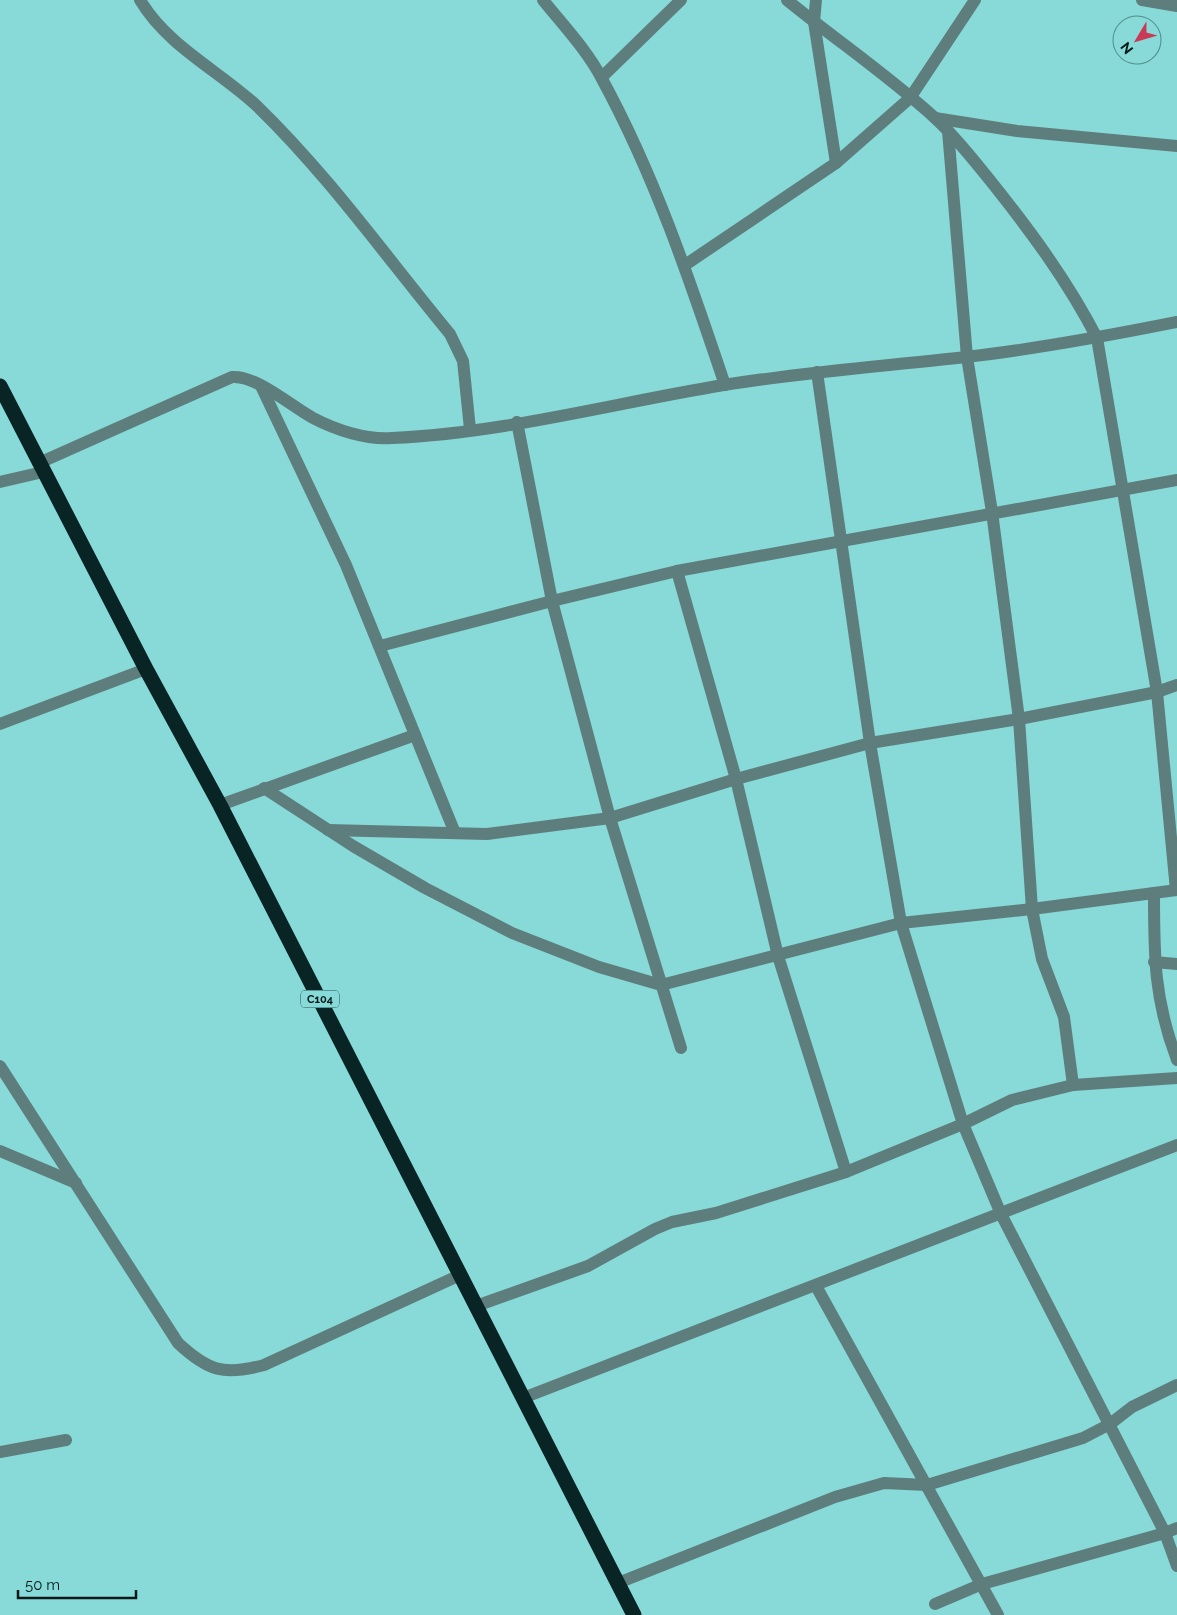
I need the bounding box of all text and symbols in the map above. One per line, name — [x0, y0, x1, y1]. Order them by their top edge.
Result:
north arrow — [1112, 15, 1162, 65]
text: N — [1117, 39, 1136, 57]
road number: C104 — [301, 991, 339, 1008]
scale bar — [18, 1568, 135, 1600]
text: 50 m — [25, 1576, 60, 1594]

